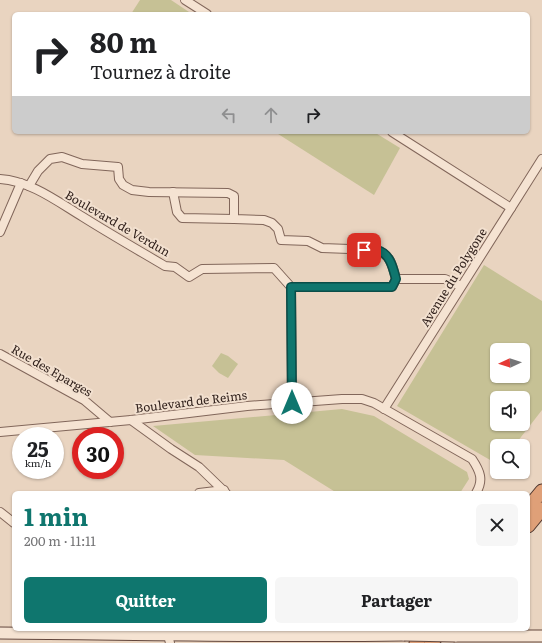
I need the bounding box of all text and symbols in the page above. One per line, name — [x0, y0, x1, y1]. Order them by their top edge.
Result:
text: 80 m — [90, 20, 157, 62]
icon: right — [24, 28, 76, 80]
text: Tournez à droite — [90, 58, 231, 85]
icon: left — [218, 104, 240, 126]
icon: ahead — [260, 104, 282, 126]
icon: right — [302, 104, 324, 126]
street label: Boulevard de Verdun — [62, 185, 174, 261]
street label: Avenue du Polygone — [415, 224, 491, 330]
pin — [347, 233, 381, 267]
icon: arrive — [353, 239, 375, 261]
street label: Rue des Eparges — [8, 340, 96, 401]
north arrow — [490, 343, 530, 383]
map controls — [490, 343, 530, 479]
position arrow — [271, 382, 313, 424]
street label: Boulevard de Reims — [134, 385, 248, 417]
button: sound — [490, 391, 530, 431]
speed limit sign: 30 — [72, 427, 124, 479]
text: 25 — [27, 433, 49, 463]
button: search — [490, 439, 530, 479]
text: km/h — [25, 455, 51, 470]
text: 1 min — [24, 498, 88, 533]
button: close — [476, 504, 518, 546]
text: 200 m · 11:11 — [24, 531, 96, 550]
button: Quitter — [24, 577, 267, 623]
button: Partager — [275, 577, 518, 623]

